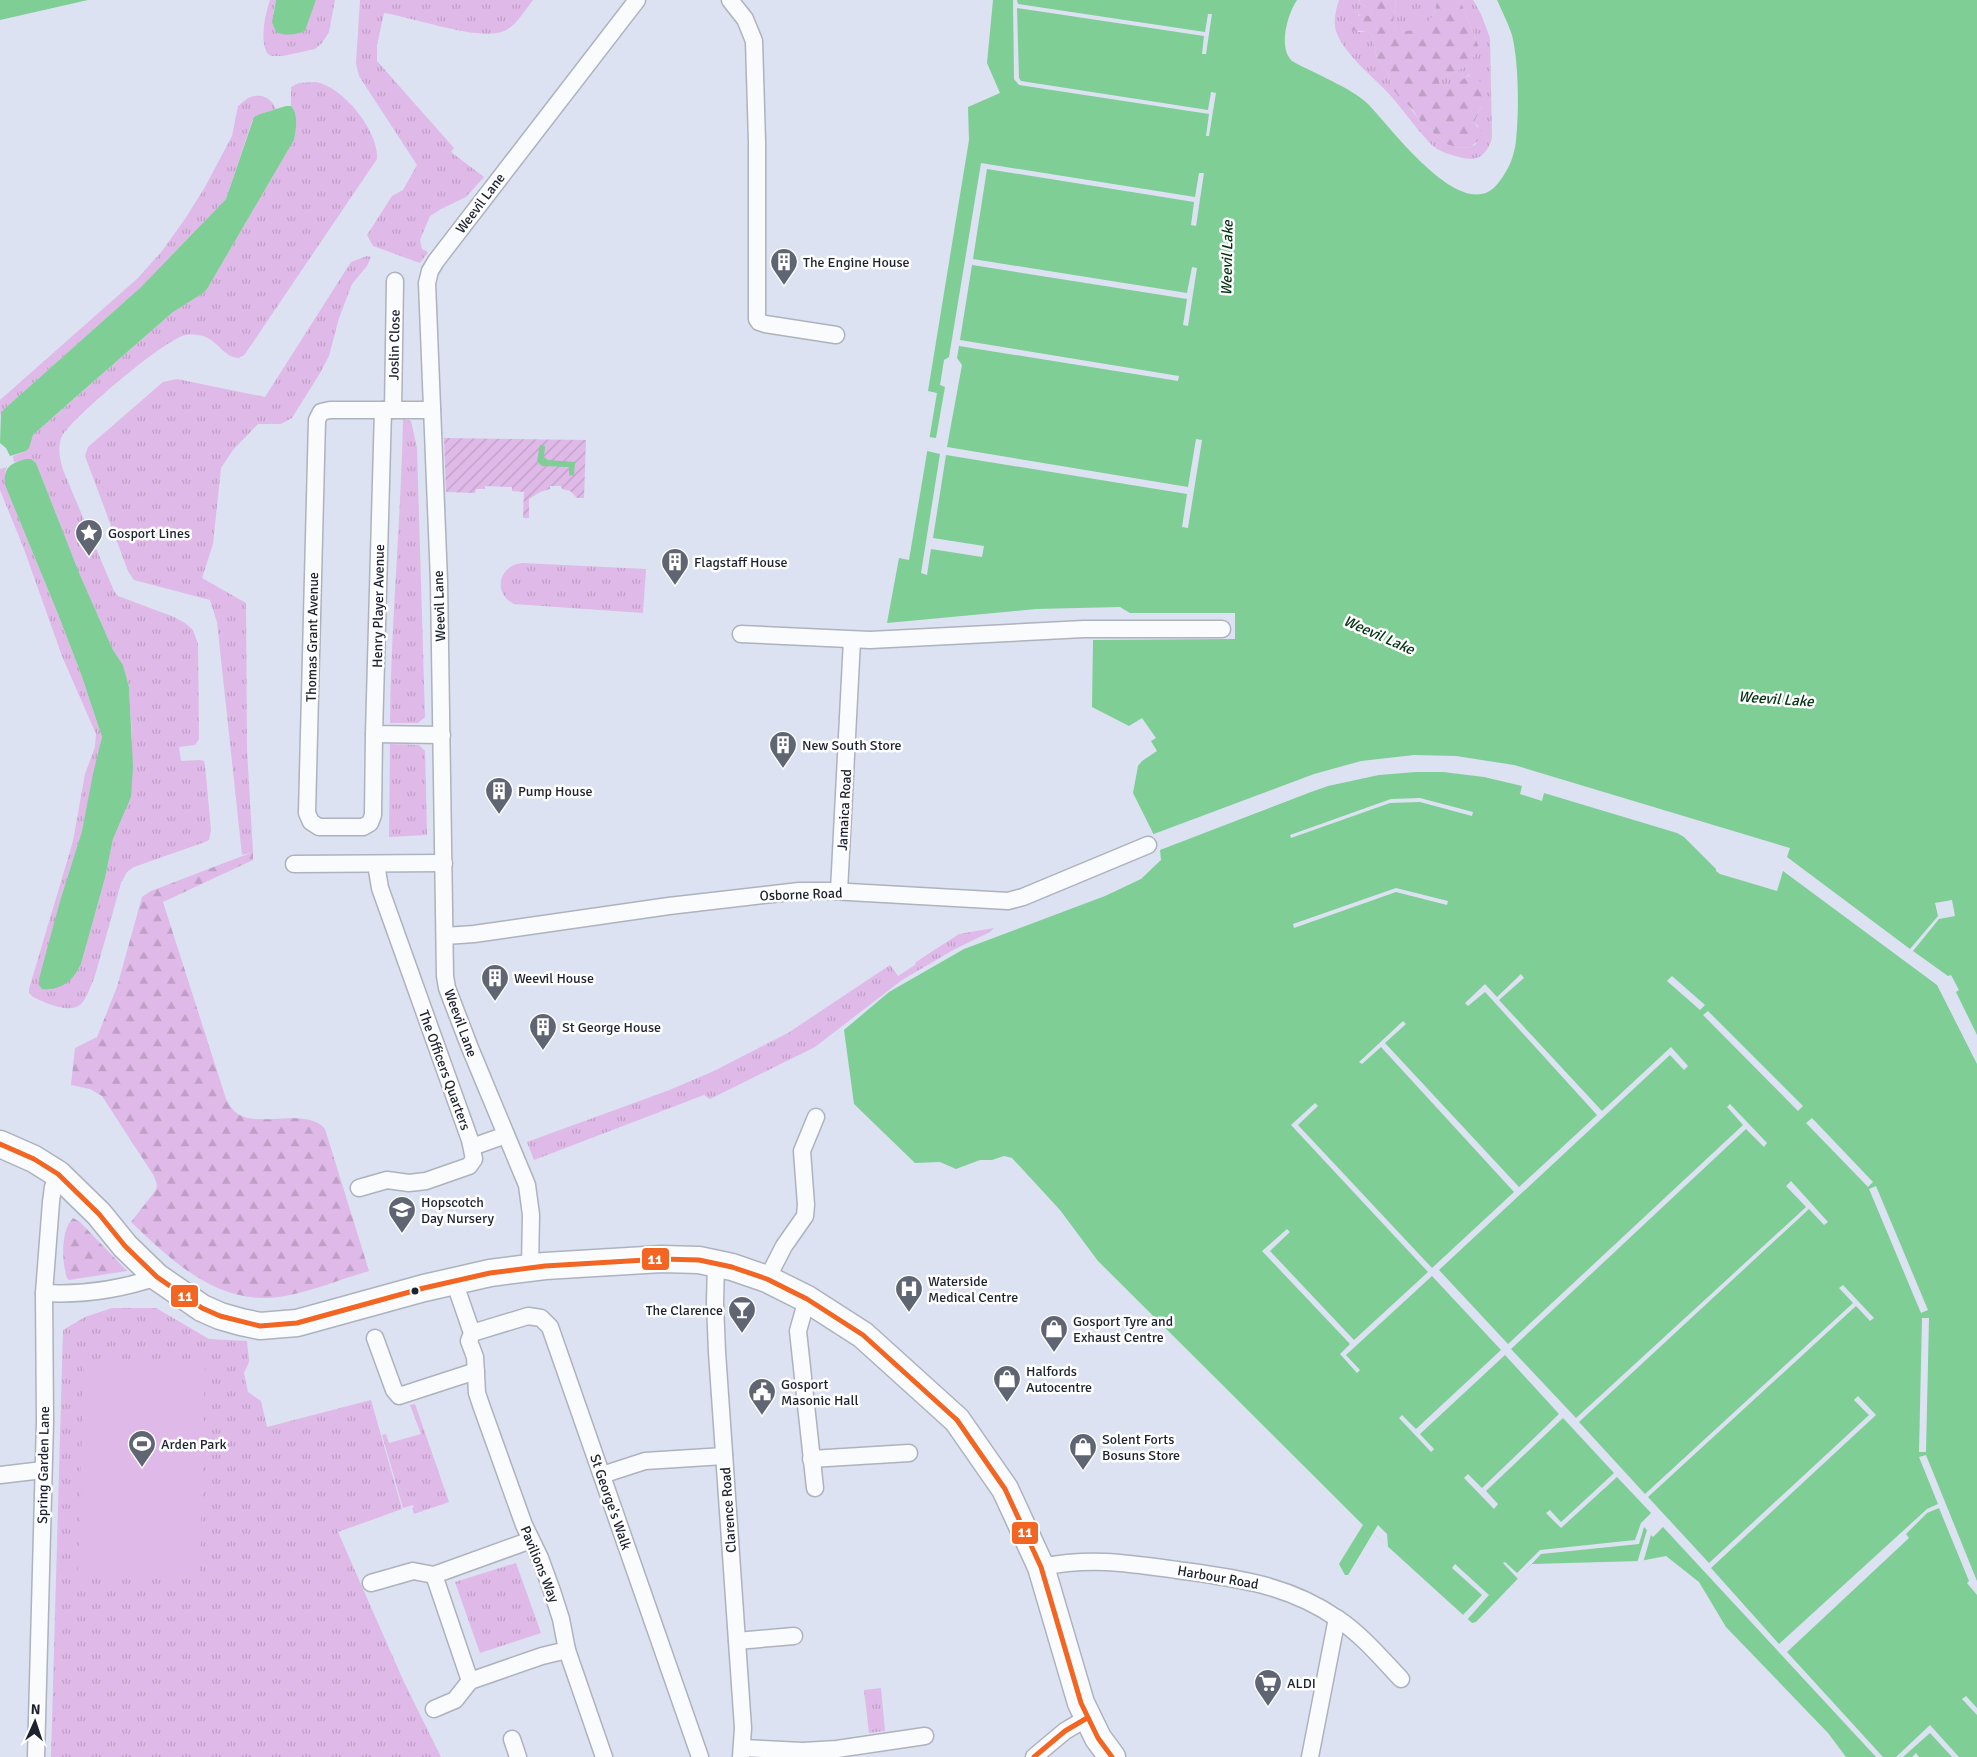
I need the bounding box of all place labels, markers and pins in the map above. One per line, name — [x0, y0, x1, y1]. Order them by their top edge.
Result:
building icon: The Engine House — [769, 247, 799, 286]
place label: The Engine House — [803, 254, 910, 271]
place icon: Gosport Lines — [74, 518, 104, 557]
place label: Gosport Lines — [108, 525, 190, 542]
building icon: Flagstaff House — [660, 547, 690, 586]
place label: Flagstaff House — [694, 554, 788, 571]
building icon: New South Store — [768, 730, 798, 769]
place label: New South Store — [802, 737, 902, 754]
building icon: Pump House — [484, 776, 514, 815]
place label: Pump House — [518, 783, 593, 800]
building icon: Weevil House — [480, 963, 510, 1002]
place label: Weevil House — [514, 970, 594, 987]
building icon: St George House — [528, 1012, 558, 1051]
place label: St George House — [562, 1019, 661, 1036]
place label: Hopscotch Day Nursery — [421, 1194, 494, 1227]
school or university icon: Hopscotch Day Nursery — [387, 1195, 417, 1234]
place label: Waterside Medical Centre — [928, 1273, 1018, 1306]
hospital icon: Waterside Medical Centre — [894, 1274, 924, 1313]
unlabelled marker — [410, 1286, 420, 1296]
bar icon: The Clarence — [727, 1295, 757, 1334]
place label: The Clarence — [646, 1302, 723, 1319]
place label: Gosport Tyre and Exhaust Centre — [1073, 1313, 1173, 1346]
shop icon: Gosport Tyre and Exhaust Centre — [1039, 1314, 1069, 1353]
place label: Halfords Autocentre — [1026, 1363, 1092, 1396]
shop icon: Halfords Autocentre — [992, 1364, 1022, 1403]
place label: Gosport Masonic Hall — [781, 1376, 859, 1409]
public building icon: Gosport Masonic Hall — [747, 1377, 777, 1416]
sports icon: Arden Park — [127, 1429, 157, 1468]
place label: Solent Forts Bosuns Store — [1102, 1431, 1180, 1464]
shop icon: Solent Forts Bosuns Store — [1068, 1432, 1098, 1471]
place label: Arden Park — [161, 1436, 227, 1453]
supermarket icon: ALDI — [1253, 1668, 1283, 1707]
place label: ALDI — [1287, 1675, 1316, 1692]

